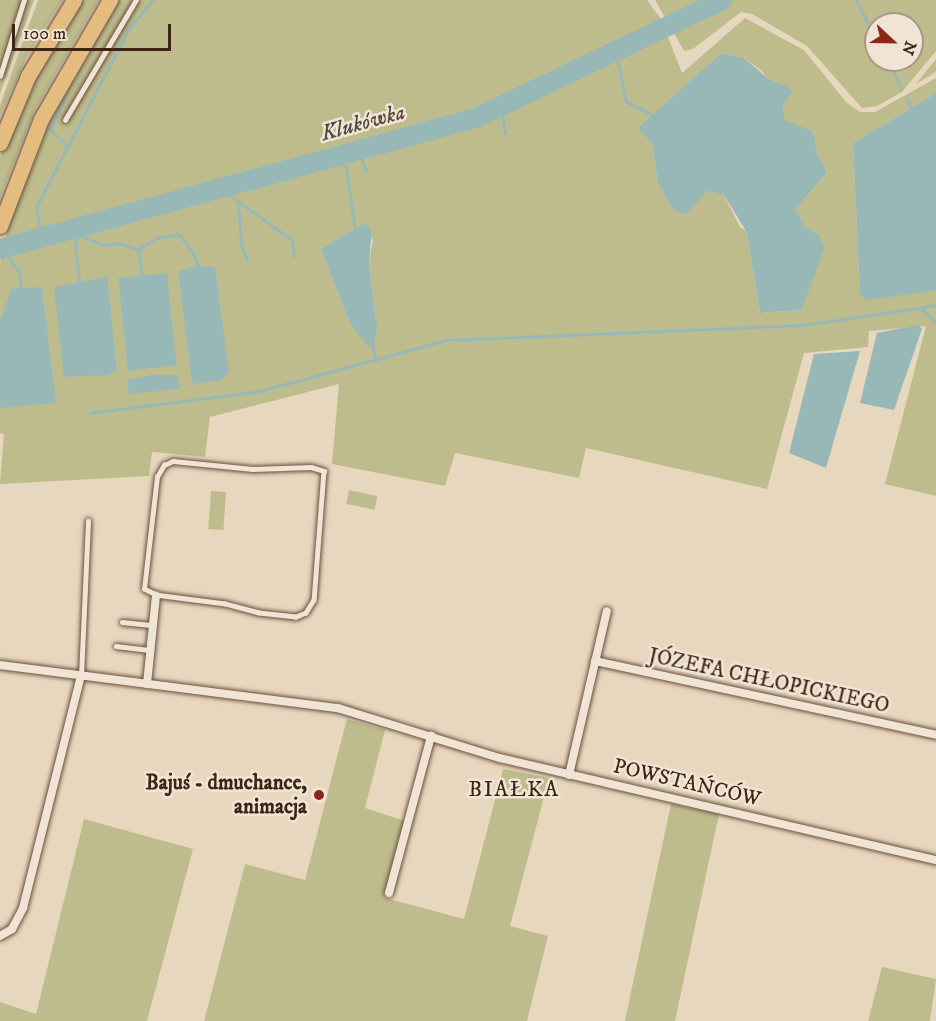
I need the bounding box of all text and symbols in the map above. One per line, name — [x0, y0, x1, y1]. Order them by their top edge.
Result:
scale bar — [15, 12, 174, 50]
north arrow — [864, 12, 924, 72]
text: 100 m — [23, 23, 66, 45]
text: N — [897, 38, 921, 58]
water label: Klukówka — [318, 99, 408, 147]
street label: JÓZEFA CHŁOPICKIEGO — [646, 643, 892, 719]
street label: POWSTAŃCÓW — [611, 754, 763, 812]
place label: Bajuś - dmuchance, animacja — [145, 770, 307, 820]
district label: BIAŁKA — [468, 777, 560, 803]
marker: Bajuś - dmuchance, animacja — [312, 788, 326, 802]

